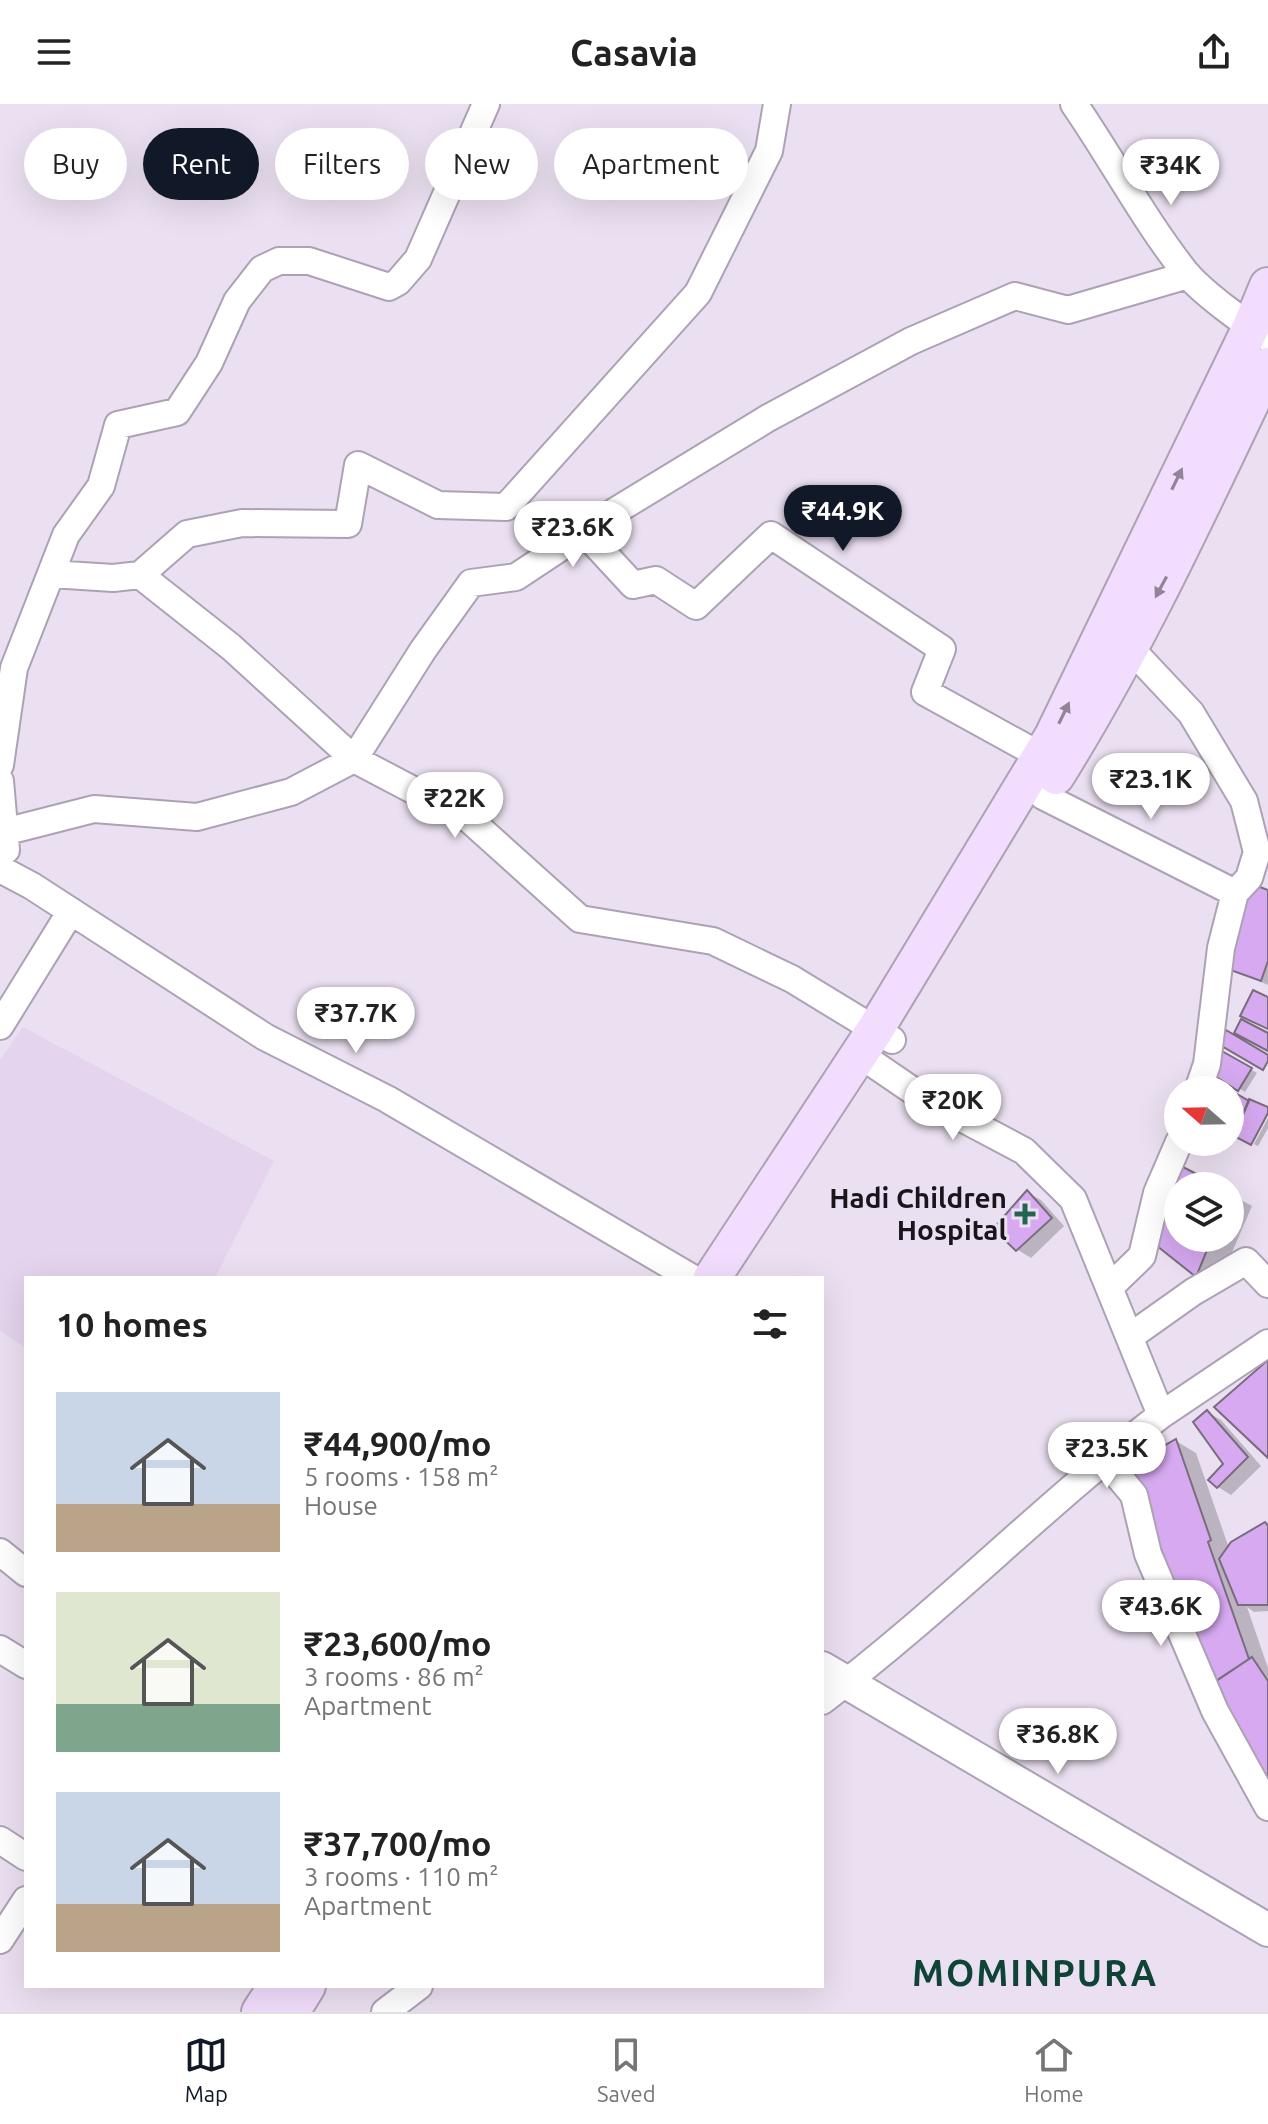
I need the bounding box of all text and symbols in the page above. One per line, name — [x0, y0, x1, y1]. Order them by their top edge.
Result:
icon: menu — [32, 30, 76, 74]
icon: share — [1192, 30, 1236, 74]
text: Casavia — [570, 32, 698, 73]
chip: Buy — [24, 128, 127, 200]
chip: Rent — [143, 128, 259, 200]
chip: Filters — [275, 128, 409, 200]
chip: New — [425, 128, 538, 200]
chip: Apartment — [554, 128, 748, 200]
pin: ₹34K — [1124, 139, 1218, 207]
text: ₹34K — [1140, 150, 1202, 179]
one-way arrow — [1171, 467, 1184, 490]
pin: ₹44.9K — [778, 485, 908, 553]
text: ₹44.9K — [802, 496, 884, 525]
pin: ₹23.6K — [508, 501, 638, 569]
text: ₹23.6K — [532, 512, 614, 541]
one-way arrow — [1154, 576, 1167, 599]
one-way arrow — [1057, 701, 1071, 724]
pin: ₹23.1K — [1086, 753, 1216, 821]
text: ₹23.1K — [1110, 764, 1192, 793]
pin: ₹22K — [408, 772, 502, 840]
text: ₹22K — [424, 783, 486, 812]
pin: ₹37.7K — [291, 987, 421, 1055]
text: ₹37.7K — [315, 998, 397, 1027]
pin: ₹20K — [906, 1074, 1000, 1142]
north arrow — [1164, 1076, 1244, 1156]
map controls — [1164, 1076, 1244, 1252]
text: ₹20K — [922, 1085, 984, 1114]
button: layers — [1164, 1172, 1244, 1252]
place label: Hadi Children Hospital — [829, 1182, 1007, 1245]
marker: Hadi Children Hospital — [1014, 1203, 1036, 1225]
icon: filters — [748, 1302, 792, 1346]
text: 10 homes — [56, 1305, 208, 1343]
pin: ₹23.5K — [1042, 1422, 1172, 1490]
icon: home — [120, 1424, 216, 1520]
text: ₹44,900/mo — [304, 1424, 491, 1462]
text: ₹23.5K — [1066, 1433, 1148, 1462]
text: 5 rooms · 158 m² — [304, 1462, 499, 1491]
text: House — [304, 1491, 378, 1520]
pin: ₹43.6K — [1096, 1580, 1226, 1648]
text: ₹43.6K — [1120, 1591, 1202, 1620]
icon: home — [120, 1624, 216, 1720]
text: ₹23,600/mo — [304, 1624, 491, 1662]
text: 3 rooms · 86 m² — [304, 1662, 484, 1691]
text: Apartment — [304, 1691, 431, 1720]
pin: ₹36.8K — [993, 1708, 1123, 1776]
text: ₹36.8K — [1017, 1719, 1099, 1748]
icon: home — [120, 1824, 216, 1920]
text: ₹37,700/mo — [304, 1824, 491, 1862]
text: 3 rooms · 110 m² — [304, 1862, 499, 1891]
text: Apartment — [304, 1891, 431, 1920]
district label: MOMINPURA — [912, 1952, 1158, 1993]
tab: Map — [184, 2033, 228, 2106]
tab: Saved — [597, 2033, 656, 2106]
tab: Home — [1024, 2033, 1084, 2106]

